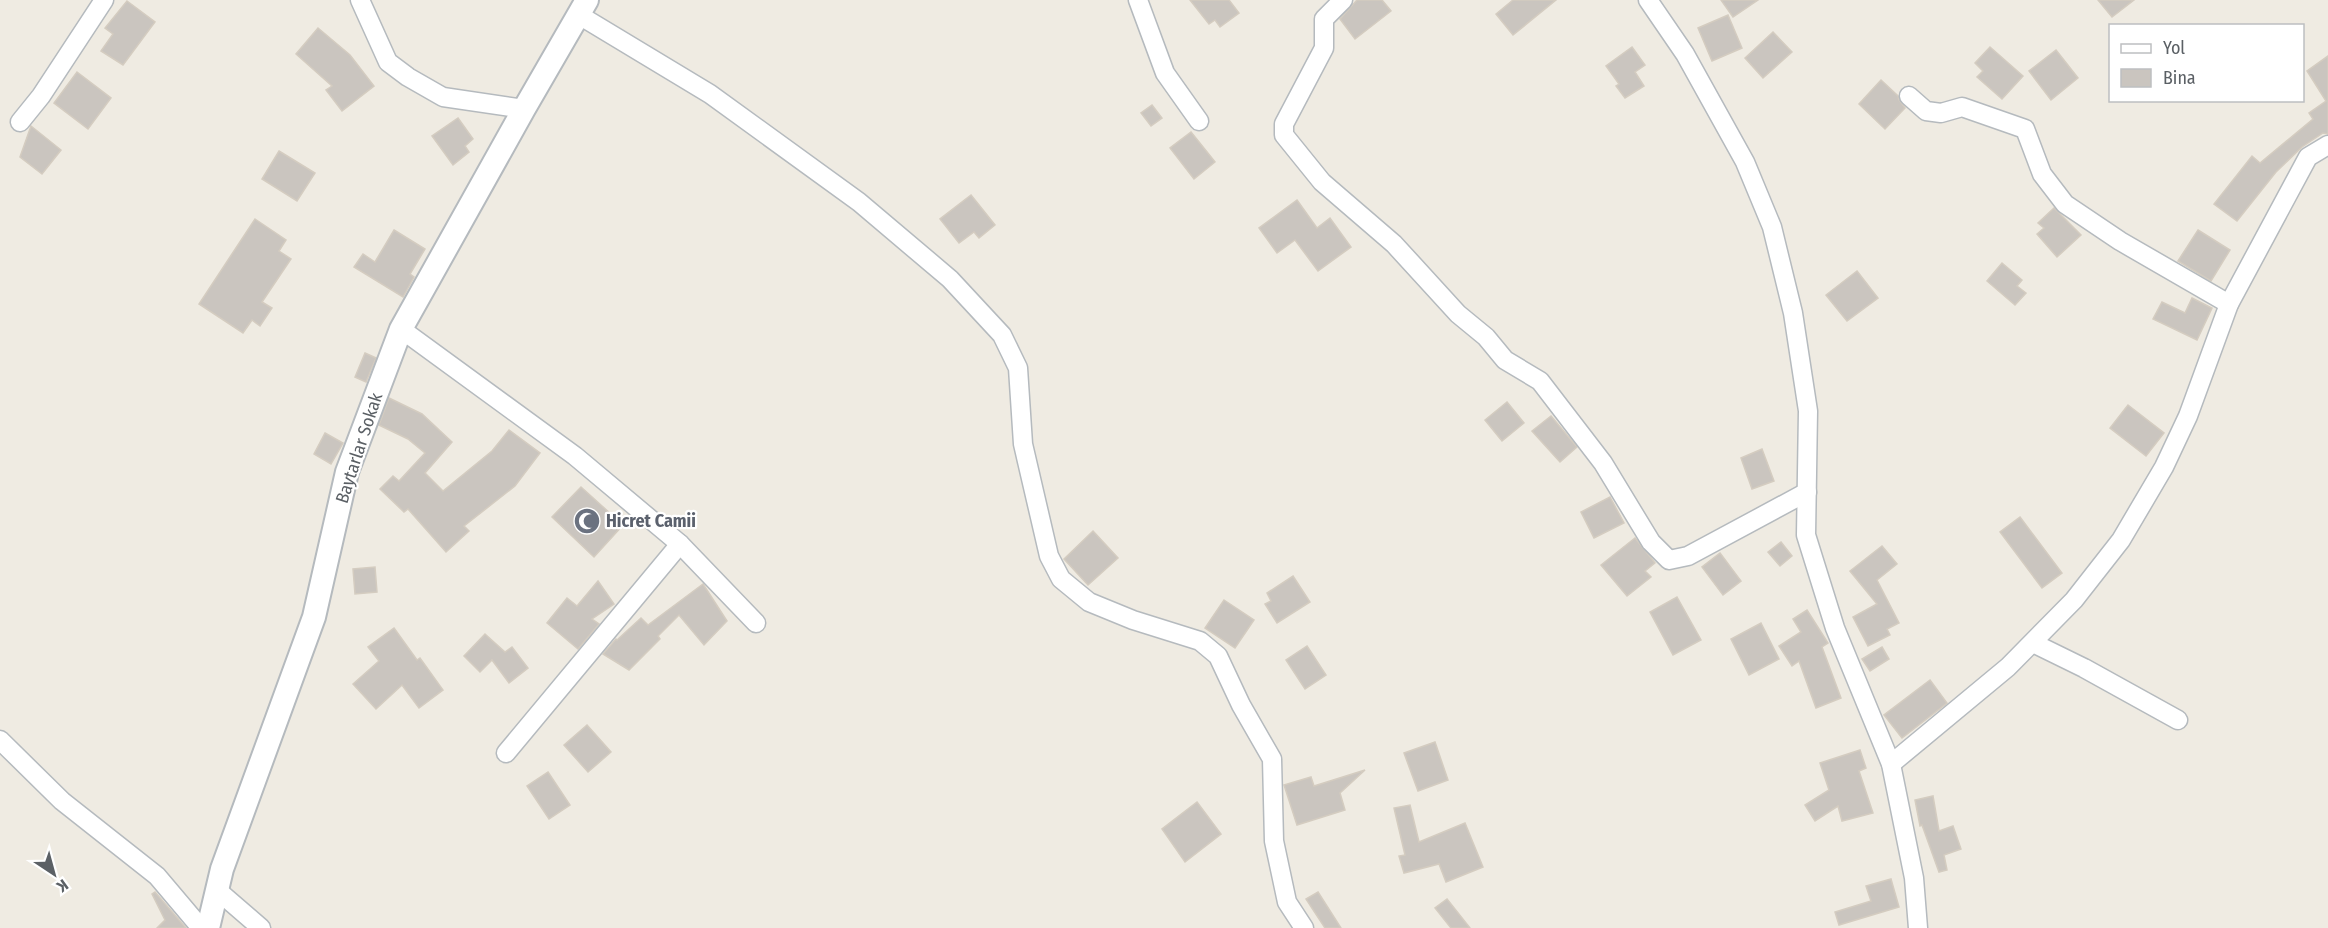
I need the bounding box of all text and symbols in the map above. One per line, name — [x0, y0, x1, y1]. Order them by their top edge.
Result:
legend — [2109, 24, 2304, 102]
text: Yol — [2163, 37, 2185, 59]
text: Bina — [2163, 67, 2196, 89]
street label: Baytarlar Sokak — [331, 389, 387, 506]
mosque icon: Hicret Camii — [572, 506, 602, 536]
place label: Hicret Camii — [606, 510, 696, 532]
north arrow — [24, 844, 84, 904]
text: K — [53, 875, 72, 897]

